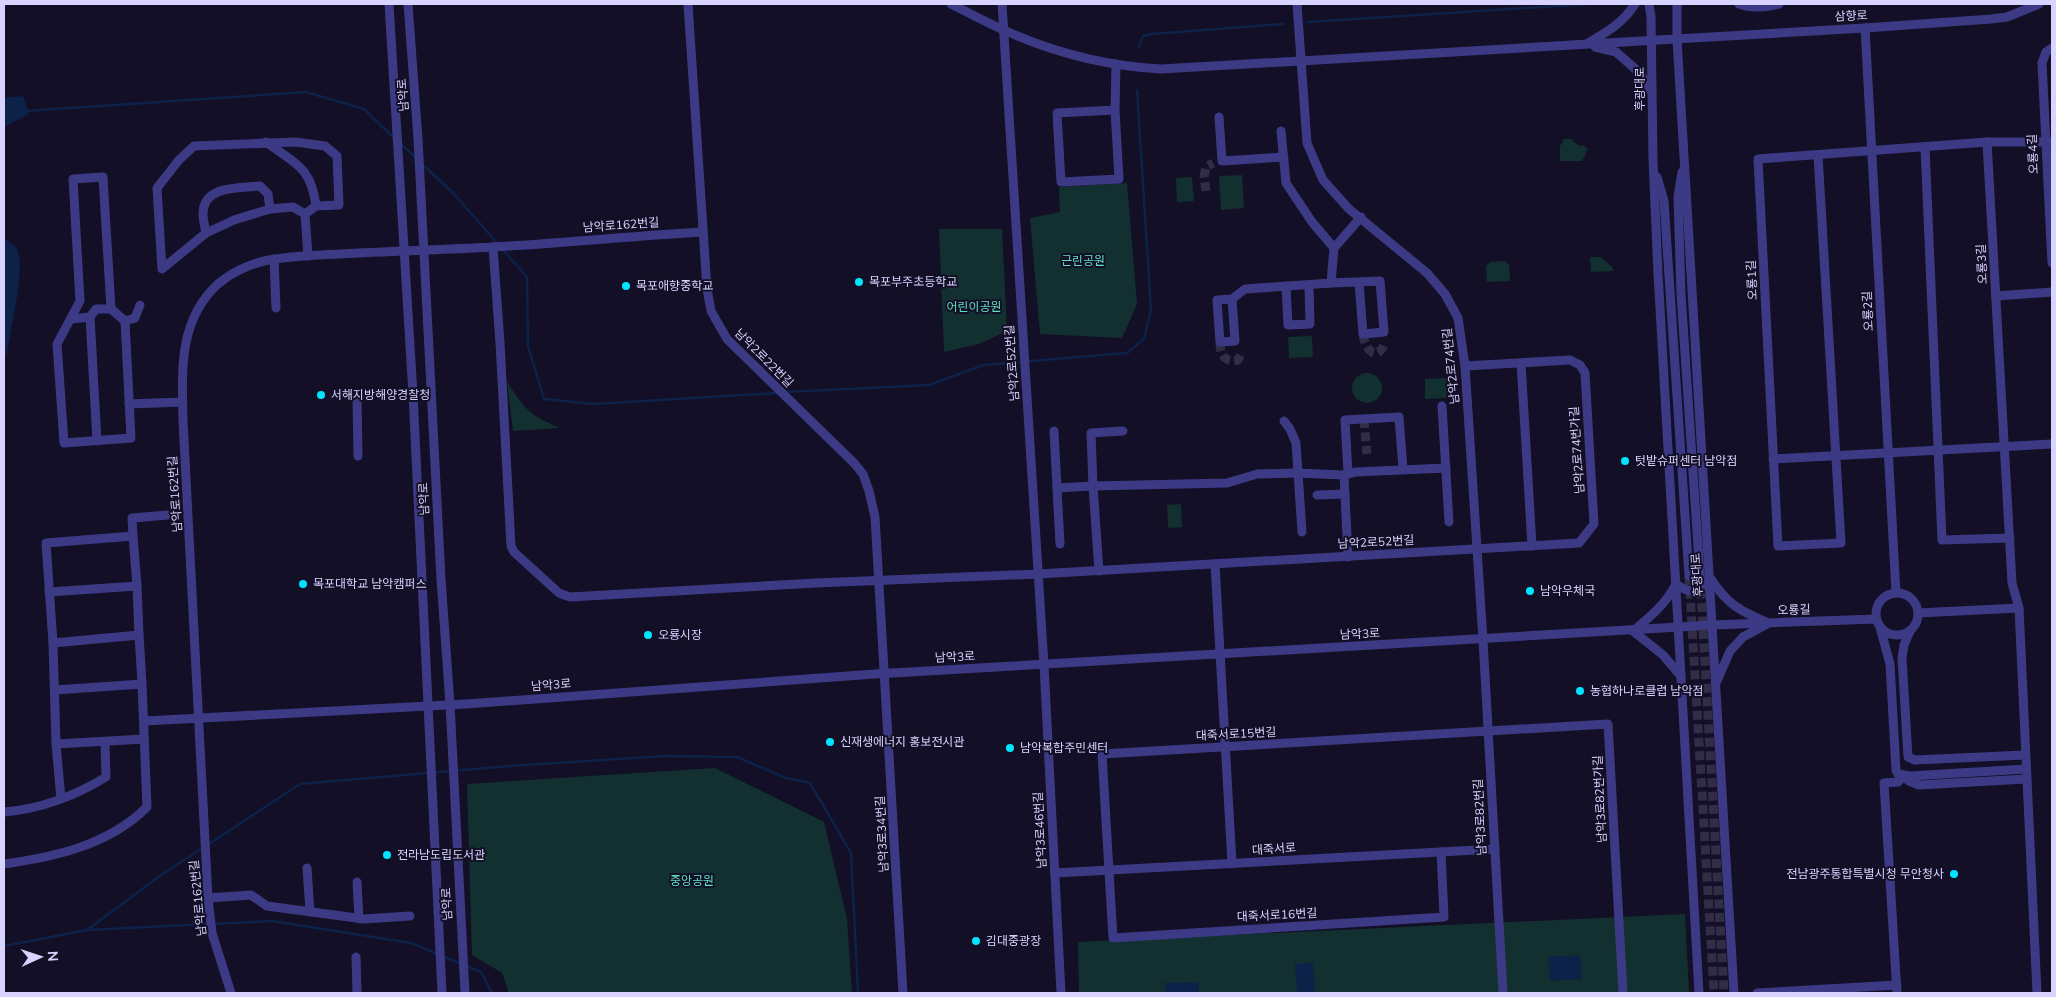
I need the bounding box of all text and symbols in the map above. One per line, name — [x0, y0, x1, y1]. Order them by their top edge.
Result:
street label: 삼향로 — [1834, 7, 1868, 25]
street label: 후광대로 — [1632, 67, 1648, 111]
street label: 남악로 — [394, 78, 412, 112]
street label: 오룡4길 — [2024, 133, 2042, 175]
street label: 남악로162번길 — [582, 214, 660, 236]
street label: 오룡3길 — [1973, 243, 1991, 285]
park label: 근린공원 — [1061, 253, 1105, 269]
street label: 오룡1길 — [1743, 259, 1761, 301]
place label: 목포부주초등학교 — [869, 274, 957, 290]
marker: 목포부주초등학교 — [853, 276, 865, 288]
place label: 목포애향중학교 — [636, 278, 713, 294]
marker: 목포애향중학교 — [620, 280, 632, 292]
street label: 오룡2길 — [1859, 290, 1877, 332]
park label: 어린이공원 — [946, 299, 1002, 315]
street label: 남악2로52번길 — [1001, 324, 1023, 402]
street label: 남악2로22번길 — [731, 325, 797, 391]
street label: 남악2로74번길 — [1439, 327, 1463, 405]
place label: 서해지방해양경찰청 — [331, 387, 430, 403]
marker: 서해지방해양경찰청 — [315, 389, 327, 401]
street label: 남악2로74번가길 — [1566, 406, 1588, 494]
place label: 텃밭슈퍼센터 남악점 — [1635, 453, 1737, 469]
street label: 남악로162번길 — [164, 455, 186, 533]
marker: 텃밭슈퍼센터 남악점 — [1619, 455, 1631, 467]
street label: 남악로 — [415, 482, 433, 516]
street label: 남악2로52번길 — [1337, 532, 1415, 552]
street label: 후광대로 — [1687, 552, 1707, 598]
place label: 목포대학교 남악캠퍼스 — [313, 576, 427, 592]
marker: 목포대학교 남악캠퍼스 — [297, 578, 309, 590]
place label: 남악우체국 — [1540, 583, 1595, 599]
marker: 남악우체국 — [1524, 585, 1536, 597]
street label: 오룡길 — [1777, 601, 1811, 619]
street label: 남악3로 — [1339, 625, 1381, 643]
place label: 오룡시장 — [658, 627, 702, 643]
marker: 오룡시장 — [642, 629, 654, 641]
street label: 남악3로 — [934, 648, 976, 666]
street label: 남악3로 — [530, 676, 572, 694]
place label: 농협하나로클럽 남악점 — [1590, 683, 1704, 699]
marker: 농협하나로클럽 남악점 — [1574, 685, 1586, 697]
street label: 대죽서로15번길 — [1195, 724, 1277, 744]
place label: 신재생에너지 홍보전시관 — [840, 734, 965, 750]
marker: 신재생에너지 홍보전시관 — [824, 736, 836, 748]
place label: 남악복합주민센터 — [1020, 740, 1108, 756]
marker: 남악복합주민센터 — [1004, 742, 1016, 754]
street label: 남악3로82번가길 — [1590, 755, 1610, 843]
street label: 남악3로82번길 — [1470, 778, 1490, 856]
street label: 남악3로46번길 — [1030, 791, 1050, 869]
street label: 남악3로34번길 — [872, 795, 892, 873]
street label: 대죽서로 — [1251, 839, 1297, 859]
place label: 전라남도립도서관 — [397, 847, 485, 863]
marker: 전라남도립도서관 — [381, 849, 393, 861]
street label: 남악로162번길 — [186, 859, 210, 937]
place label: 전남광주통합특별시청 무안청사 — [1786, 866, 1944, 882]
marker: 전남광주통합특별시청 무안청사 — [1948, 868, 1960, 880]
park label: 중앙공원 — [670, 873, 714, 889]
street label: 남악로 — [438, 887, 456, 921]
street label: 대죽서로16번길 — [1236, 905, 1318, 925]
north arrow — [15, 932, 65, 982]
place label: 김대중광장 — [986, 933, 1041, 949]
marker: 김대중광장 — [970, 935, 982, 947]
text: N — [43, 951, 62, 962]

